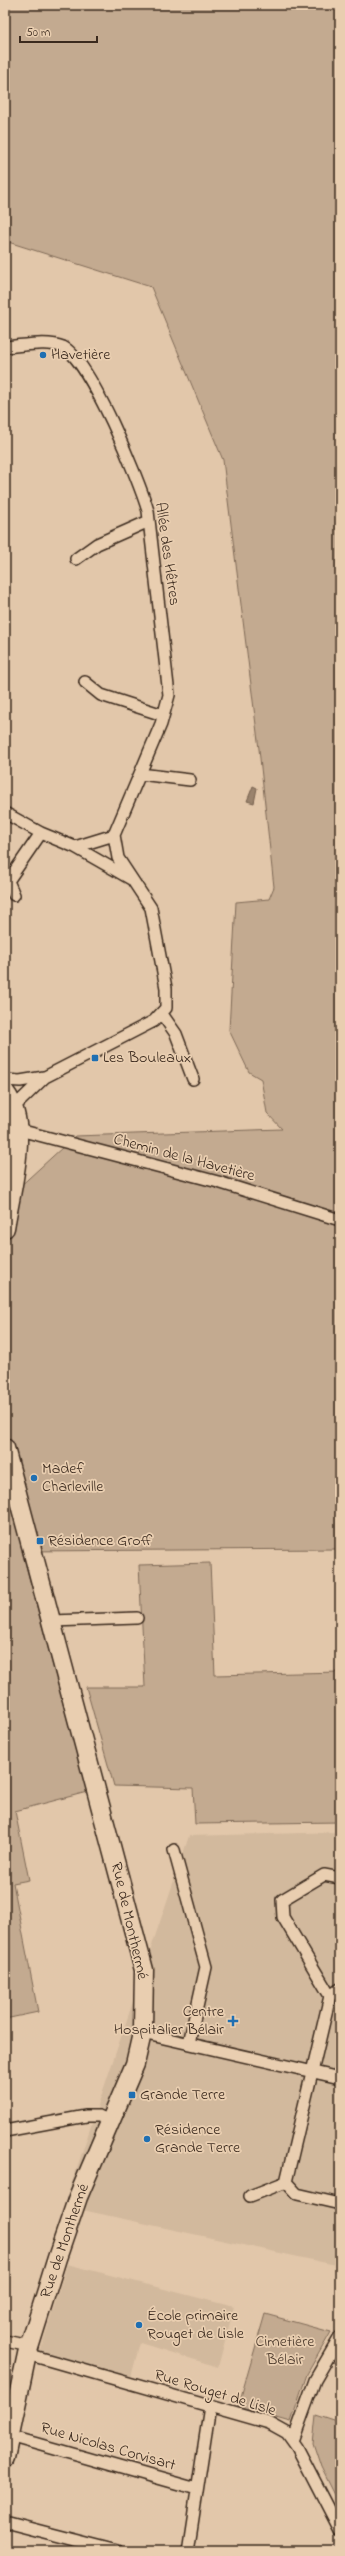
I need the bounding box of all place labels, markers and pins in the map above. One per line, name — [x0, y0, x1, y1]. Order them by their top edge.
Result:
place label: Havetière — [51, 343, 111, 367]
marker: Havetière — [38, 350, 48, 360]
place label: Les Bouleaux — [103, 1046, 191, 1070]
marker: Les Bouleaux — [90, 1053, 100, 1063]
place label: Madef Charleville — [42, 1457, 104, 1499]
marker: Madef Charleville — [29, 1473, 39, 1483]
place label: Résidence Groff — [48, 1529, 153, 1553]
marker: Résidence Groff — [35, 1536, 45, 1546]
place label: Centre Hospitalier Bélair — [114, 2000, 225, 2042]
marker: Centre Hospitalier Bélair — [227, 2015, 239, 2027]
place label: Grande Terre — [140, 2083, 226, 2107]
marker: Grande Terre — [127, 2090, 137, 2100]
place label: Résidence Grande Terre — [155, 2118, 241, 2160]
marker: Résidence Grande Terre — [142, 2134, 152, 2144]
place label: École primaire Rouget de Lisle — [147, 2304, 245, 2346]
marker: École primaire Rouget de Lisle — [134, 2320, 144, 2330]

